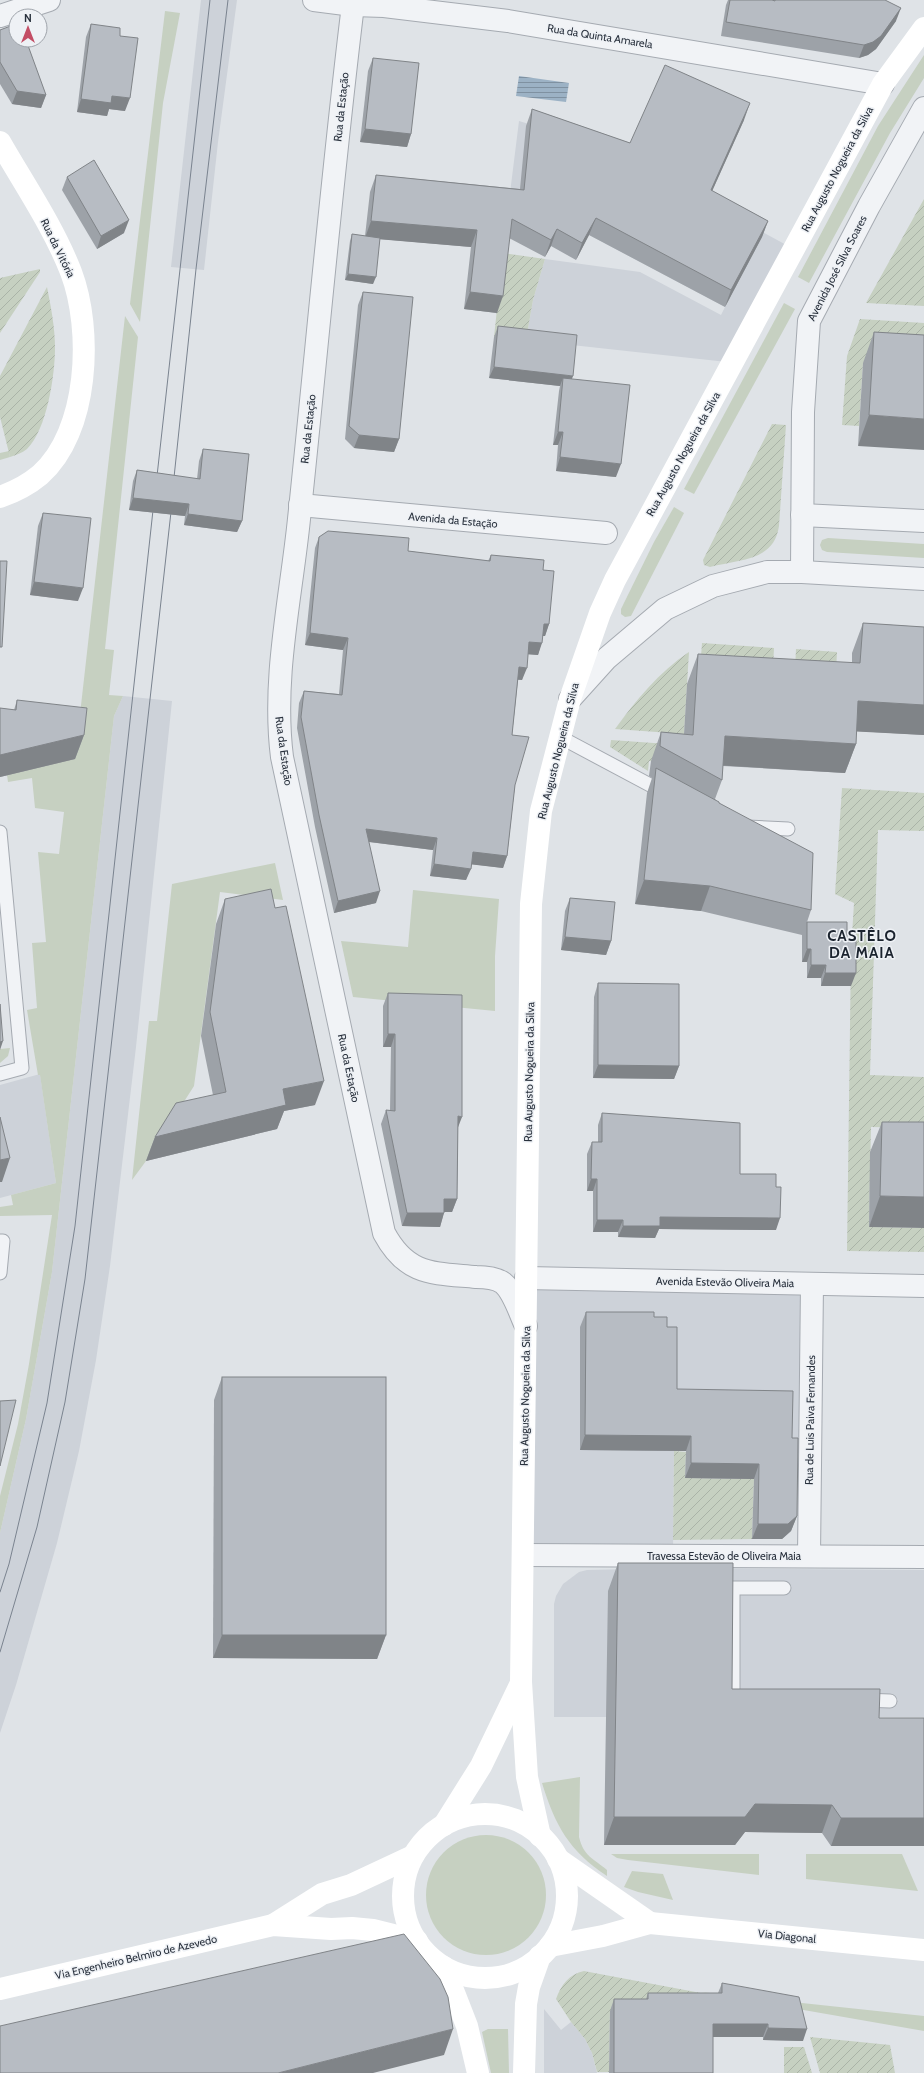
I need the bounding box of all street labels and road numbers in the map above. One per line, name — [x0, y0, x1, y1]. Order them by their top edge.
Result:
street label: Rua da Quinta Amarela — [546, 21, 654, 51]
street label: Rua da Estação — [330, 72, 352, 142]
street label: Rua Augusto Nogueira da Silva — [798, 103, 876, 234]
street label: Avenida José Silva Soares — [804, 212, 870, 323]
street label: Rua da Vitória — [38, 216, 79, 281]
street label: Rua Augusto Nogueira da Silva — [643, 389, 723, 519]
street label: Rua da Estação — [297, 394, 319, 464]
street label: Avenida da Estação — [408, 509, 498, 531]
street label: Rua Augusto Nogueira da Silva — [534, 681, 582, 821]
street label: Rua da Estação — [272, 715, 296, 787]
street label: Rua Augusto Nogueira da Silva — [521, 1001, 537, 1142]
street label: Rua da Estação — [335, 1032, 363, 1104]
street label: Avenida Estevão Oliveira Maia — [656, 1274, 795, 1290]
street label: Rua Augusto Nogueira da Silva — [517, 1325, 533, 1466]
street label: Rua de Luis Paiva Fernandes — [802, 1354, 818, 1485]
street label: Travessa Estevão de Oliveira Maia — [647, 1549, 802, 1563]
street label: Via Diagonal — [757, 1926, 817, 1946]
street label: Via Engenheiro Belmiro de Azevedo — [54, 1932, 218, 1982]

